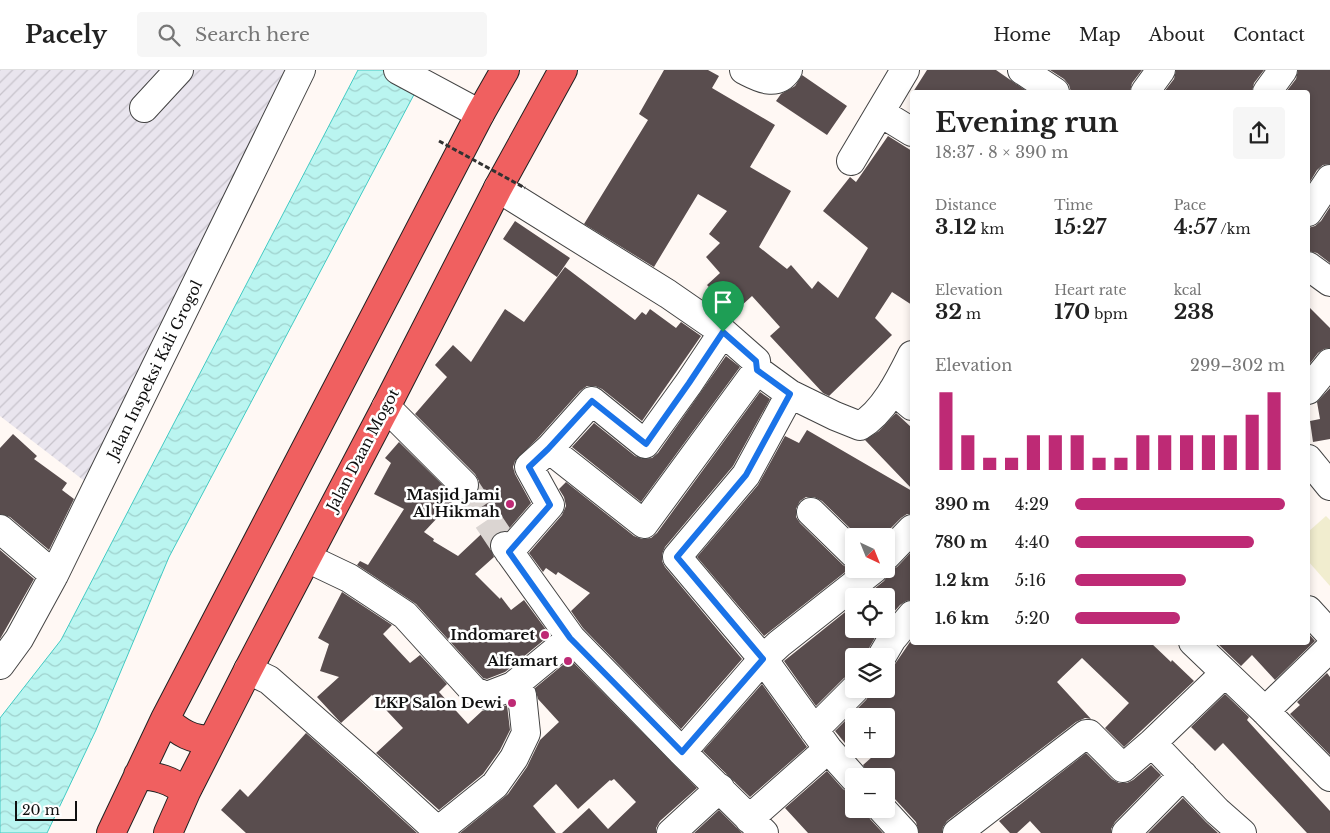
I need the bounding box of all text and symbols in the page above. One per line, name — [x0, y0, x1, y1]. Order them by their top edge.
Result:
search box — [137, 12, 487, 57]
text: Pacely — [25, 20, 107, 49]
icon: search — [155, 21, 183, 49]
text: Search here — [195, 23, 310, 46]
text: Home — [993, 24, 1051, 46]
text: Map — [1079, 24, 1121, 46]
text: About — [1149, 24, 1205, 46]
text: Contact — [1233, 24, 1305, 46]
text: Evening run — [935, 105, 1119, 140]
button: share — [1233, 107, 1285, 159]
text: 18:37 · 8 × 390 m — [935, 142, 1069, 162]
text: Distance — [935, 196, 997, 214]
text: Time — [1054, 196, 1093, 214]
text: Pace — [1174, 196, 1206, 214]
text: 3.12 — [935, 214, 977, 240]
text: 15:27 — [1054, 214, 1106, 240]
text: 4:57 — [1174, 214, 1217, 240]
text: km — [977, 220, 1004, 238]
text: /km — [1217, 220, 1250, 238]
street label: Jalan Inspeksi Kali Grogol — [102, 277, 206, 464]
pin — [702, 281, 744, 332]
text: Elevation — [935, 281, 1003, 299]
text: Heart rate — [1054, 281, 1126, 299]
text: kcal — [1174, 281, 1202, 299]
icon: arrive — [709, 288, 737, 316]
text: 32 — [935, 299, 962, 325]
text: 170 — [1054, 299, 1090, 325]
text: 238 — [1174, 299, 1214, 325]
text: m — [962, 305, 981, 323]
text: bpm — [1090, 305, 1128, 323]
text: Elevation — [935, 355, 1012, 375]
text: 299–302 m — [1190, 355, 1285, 375]
street label: Jalan Daan Mogot — [321, 385, 403, 516]
place label: Masjid Jami Al Hikmah — [406, 485, 501, 521]
text: 390 m — [935, 494, 990, 514]
text: 4:29 — [1015, 494, 1049, 514]
marker: Masjid Jami Al Hikmah — [504, 498, 516, 510]
north arrow — [845, 528, 895, 578]
map controls — [845, 528, 895, 818]
text: 780 m — [935, 532, 987, 552]
text: 4:40 — [1015, 532, 1050, 552]
text: 1.2 km — [935, 570, 989, 590]
text: 5:16 — [1015, 570, 1046, 590]
button: locate — [845, 588, 895, 638]
text: 1.6 km — [935, 608, 989, 628]
text: 5:20 — [1015, 608, 1050, 628]
place label: Indomaret — [450, 625, 535, 644]
marker: Indomaret — [539, 629, 551, 641]
button: layers — [845, 648, 895, 698]
place label: Alfamart — [486, 651, 558, 670]
marker: Alfamart — [562, 655, 574, 667]
place label: LKP Salon Dewi — [374, 693, 503, 712]
marker: LKP Salon Dewi — [506, 697, 518, 709]
button: + — [845, 708, 895, 758]
button: − — [845, 768, 895, 818]
scale bar — [15, 798, 78, 821]
text: 20 m — [22, 801, 60, 819]

